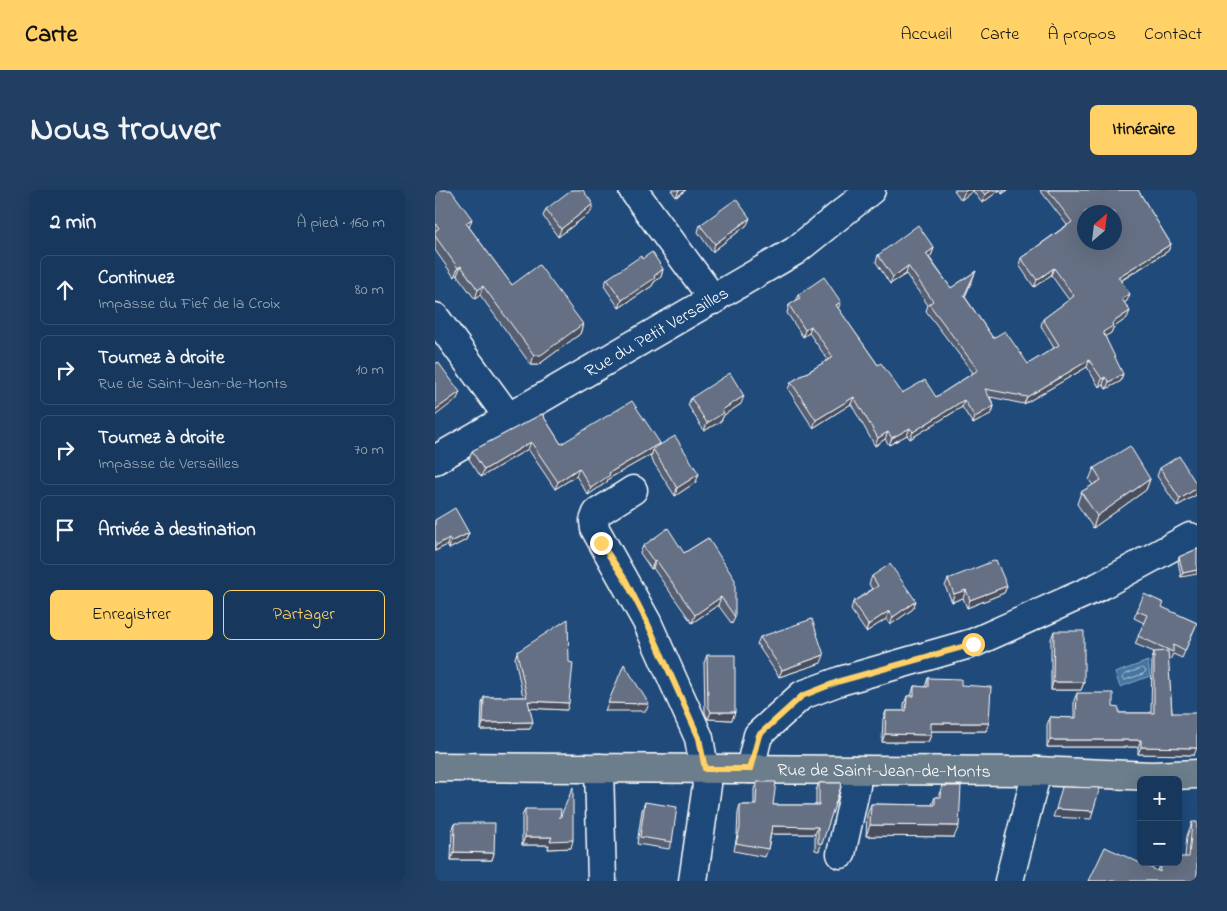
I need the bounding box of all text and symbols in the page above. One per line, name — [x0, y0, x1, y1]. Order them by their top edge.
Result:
text: Carte — [25, 18, 77, 53]
text: Accueil — [900, 22, 952, 48]
text: Carte — [980, 22, 1019, 48]
text: À propos — [1047, 22, 1116, 48]
text: Contact — [1144, 22, 1202, 48]
text: Nous trouver — [30, 105, 220, 156]
button: Itinéraire — [1090, 105, 1197, 155]
north arrow — [1077, 205, 1122, 250]
text: 2 min — [50, 208, 96, 238]
text: À pied · 160 m — [297, 211, 385, 235]
text: Continuez — [98, 265, 174, 292]
icon: ahead — [51, 276, 79, 304]
text: 80 m — [355, 278, 384, 302]
street label: Rue du Petit Versailles — [581, 281, 734, 385]
text: Impasse du Fief de la Croix — [98, 292, 281, 316]
text: Tournez à droite — [98, 345, 224, 372]
icon: right — [51, 356, 79, 384]
text: 10 m — [356, 358, 384, 382]
text: Rue de Saint-Jean-de-Monts — [98, 372, 287, 396]
text: Tournez à droite — [98, 425, 224, 452]
icon: right — [51, 436, 79, 464]
text: 70 m — [354, 438, 384, 462]
text: Impasse de Versailles — [98, 452, 239, 476]
icon: arrive — [51, 516, 79, 544]
text: Arrivée à destination — [98, 517, 256, 544]
route end — [590, 532, 613, 555]
button: Enregistrer — [50, 590, 213, 640]
button: Partager — [223, 590, 385, 640]
route start — [962, 633, 985, 656]
street label: Rue de Saint-Jean-de-Monts — [777, 758, 991, 786]
map controls — [1137, 776, 1182, 866]
button: + — [1137, 776, 1182, 821]
button: − — [1137, 821, 1182, 866]

